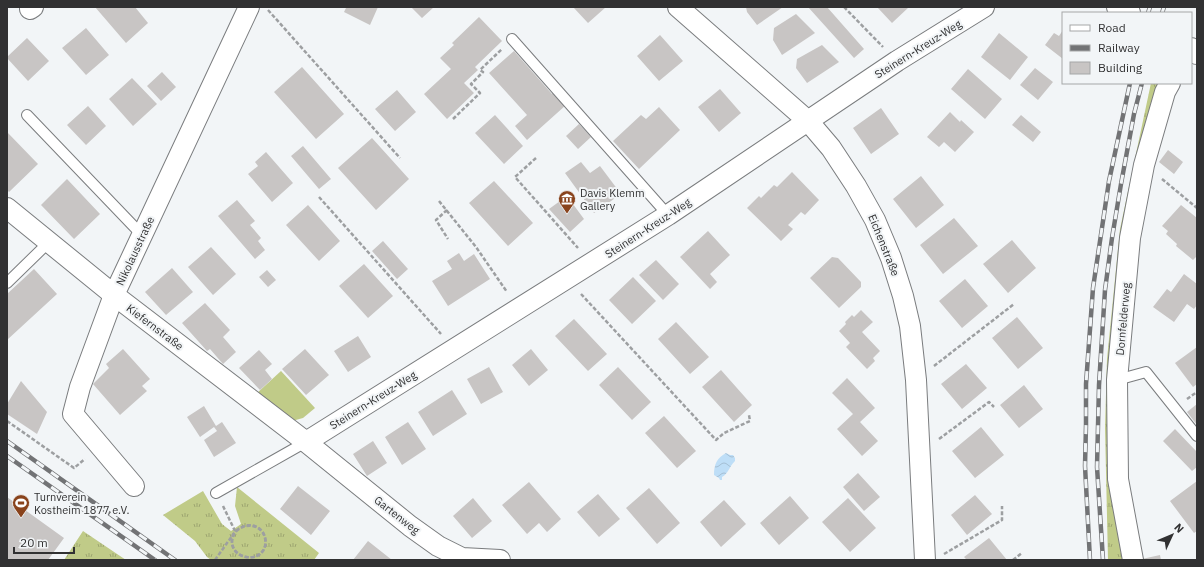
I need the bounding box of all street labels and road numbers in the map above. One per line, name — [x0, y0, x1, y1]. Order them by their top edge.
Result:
street label: Steinern-Kreuz-Weg — [872, 17, 964, 81]
street label: Steinern-Kreuz-Weg — [602, 195, 694, 261]
street label: Eichenstraße — [865, 212, 903, 278]
street label: Nikolausstraße — [113, 214, 157, 288]
street label: Dornfelderweg — [1113, 282, 1133, 356]
street label: Kiefernstraße — [124, 301, 186, 353]
street label: Steinern-Kreuz-Weg — [327, 368, 419, 432]
street label: Gartenweg — [371, 493, 423, 537]

